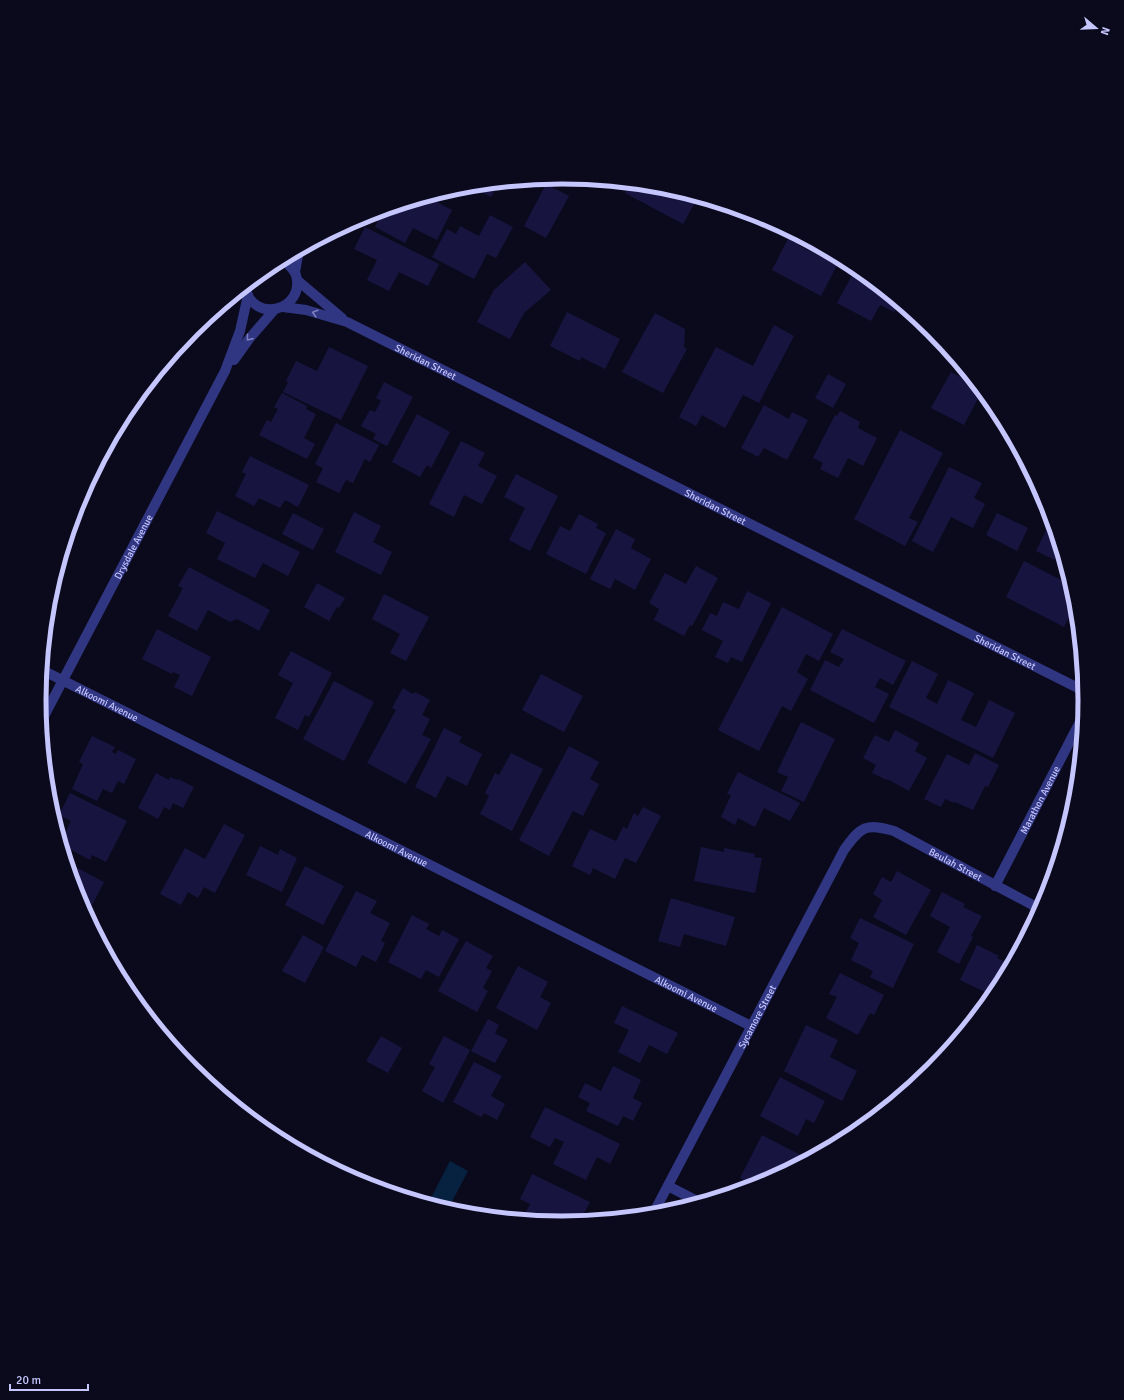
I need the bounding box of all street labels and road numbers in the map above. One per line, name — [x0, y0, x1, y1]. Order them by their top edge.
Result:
street label: Sheridan Street — [393, 342, 458, 383]
street label: Sheridan Street — [682, 487, 748, 528]
street label: Drysdale Avenue — [112, 513, 156, 581]
street label: Sheridan Street — [972, 632, 1038, 673]
street label: Alkoomi Avenue — [74, 683, 140, 724]
street label: Marathon Avenue — [1018, 764, 1063, 836]
street label: Alkoomi Avenue — [363, 828, 430, 870]
street label: Beulah Street — [927, 846, 984, 884]
street label: Alkoomi Avenue — [653, 974, 719, 1015]
street label: Sycamore Street — [736, 983, 779, 1051]

